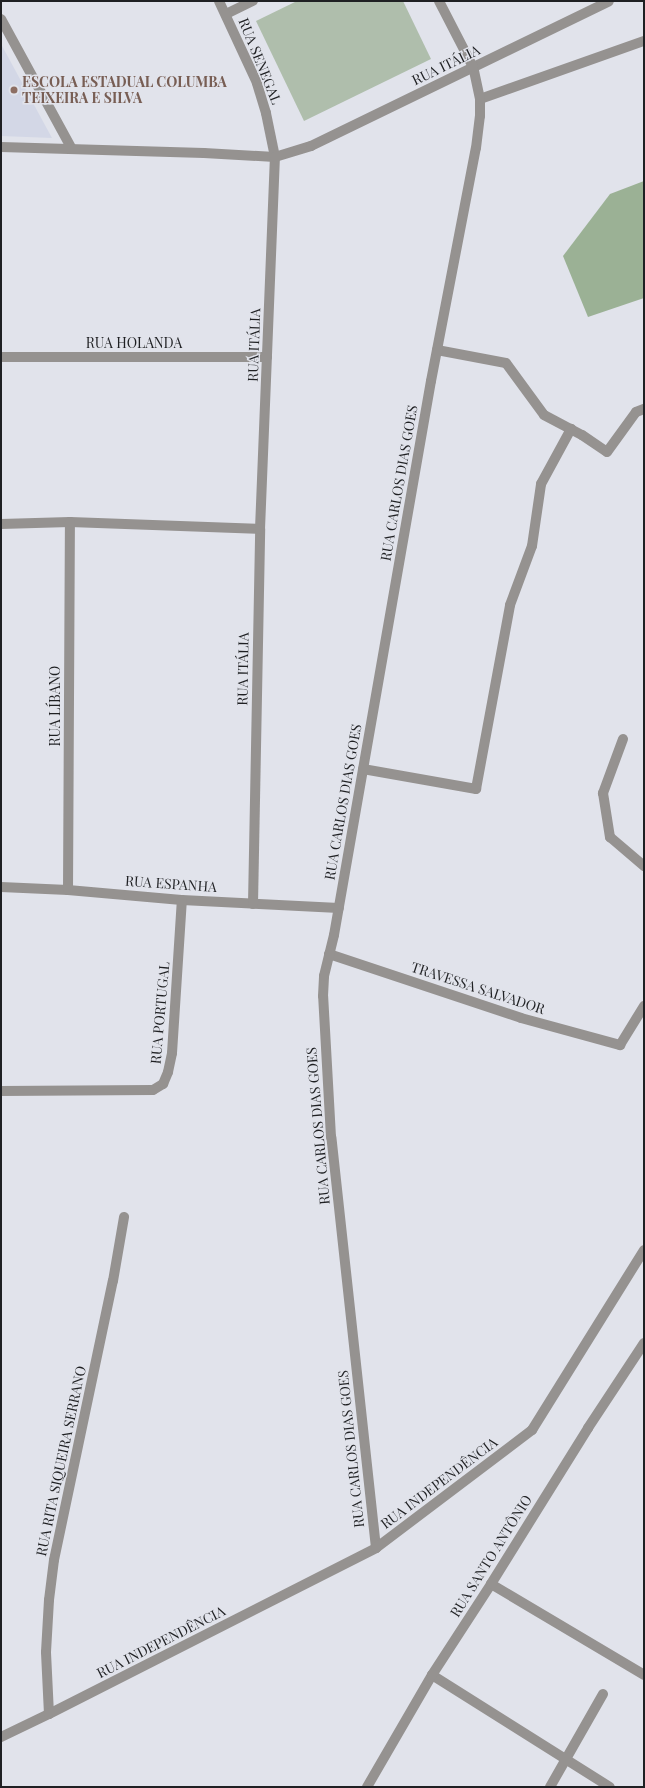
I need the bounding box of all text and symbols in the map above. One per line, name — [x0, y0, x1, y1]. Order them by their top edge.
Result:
street label: RUA SENEGAL — [235, 15, 285, 107]
street label: RUA ITÁLIA — [409, 41, 483, 89]
place label: ESCOLA ESTADUAL COLUMBA TEIXEIRA E SILVA — [22, 74, 227, 106]
marker: ESCOLA ESTADUAL COLUMBA TEIXEIRA E SILVA — [9, 85, 19, 95]
street label: RUA ITÁLIA — [244, 308, 264, 382]
street label: RUA HOLANDA — [86, 335, 182, 351]
street label: RUA CARLOS DIAS GOES — [377, 404, 421, 562]
street label: RUA ITÁLIA — [234, 632, 252, 706]
street label: RUA LÍBANO — [47, 666, 63, 746]
street label: RUA CARLOS DIAS GOES — [321, 723, 365, 881]
street label: RUA ESPANHA — [125, 872, 217, 896]
street label: TRAVESSA SALVADOR — [409, 958, 547, 1018]
street label: RUA PORTUGAL — [147, 961, 173, 1065]
street label: RUA CARLOS DIAS GOES — [303, 1047, 333, 1205]
street label: RUA RITA SIQUEIRA SERRANO — [33, 1364, 89, 1558]
street label: RUA CARLOS DIAS GOES — [334, 1369, 368, 1529]
street label: RUA INDEPENDÊNCIA — [377, 1434, 501, 1532]
street label: RUA SANTO ANTÔNIO — [446, 1492, 536, 1620]
street label: RUA INDEPENDÊNCIA — [94, 1602, 228, 1682]

